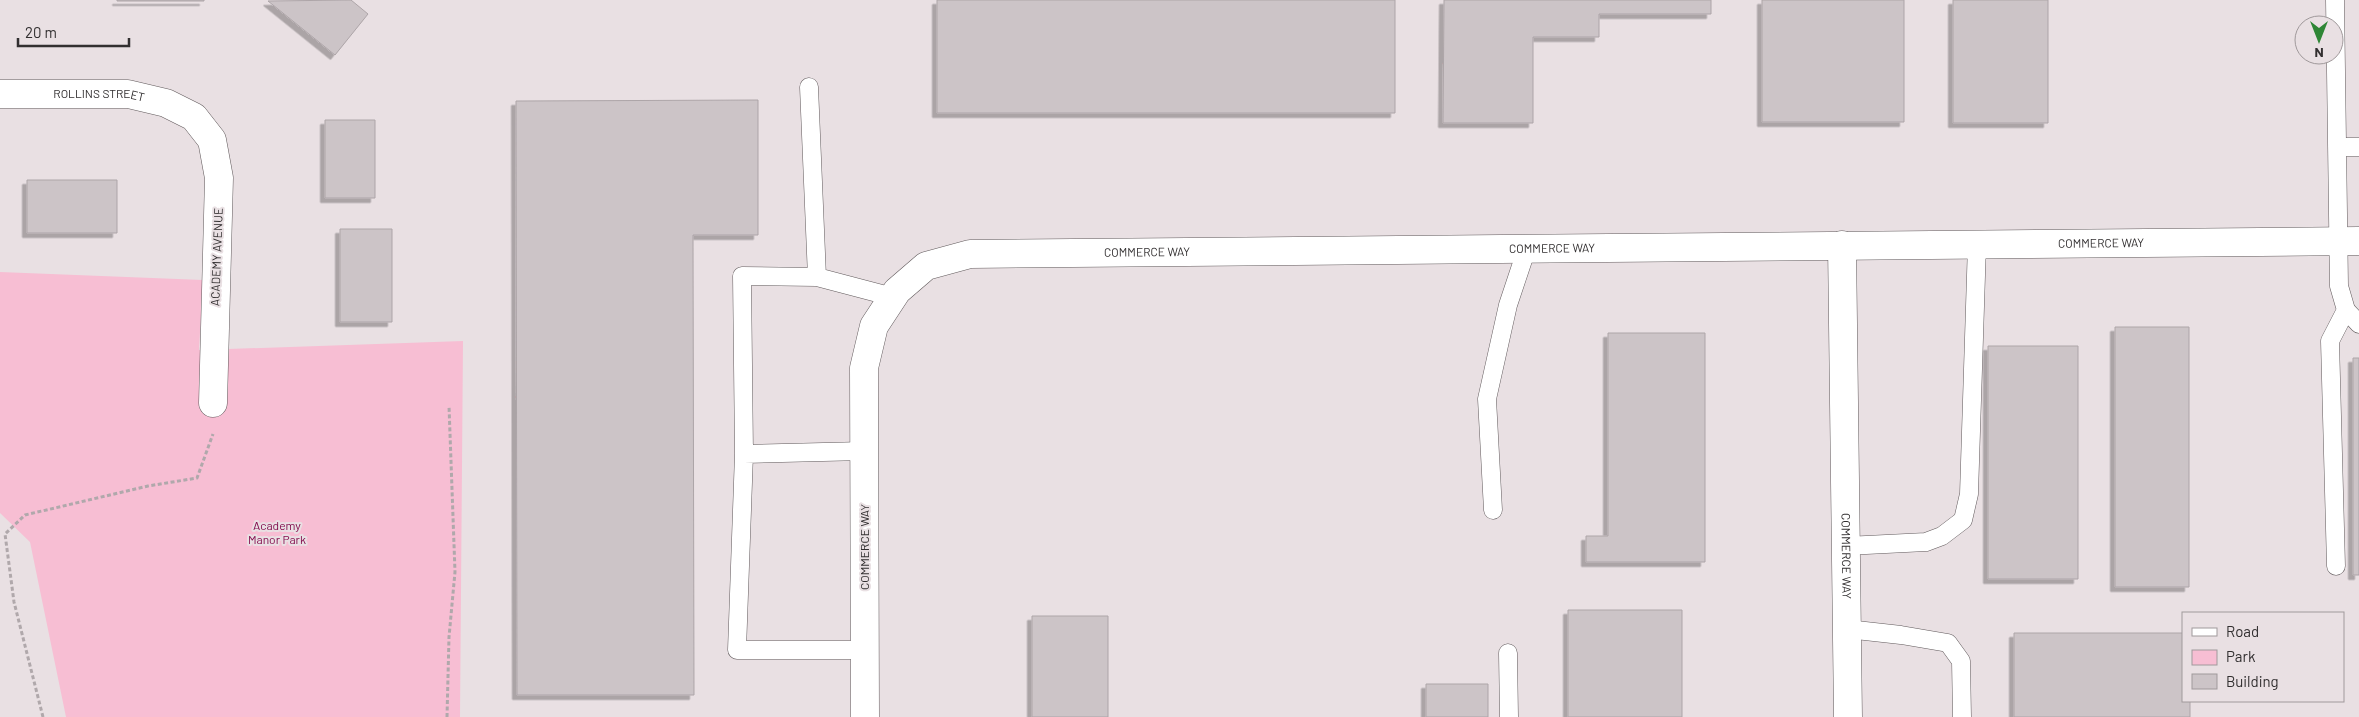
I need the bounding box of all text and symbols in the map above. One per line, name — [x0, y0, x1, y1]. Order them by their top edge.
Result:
scale bar — [18, 15, 129, 47]
north arrow — [2294, 15, 2344, 65]
text: 20 m — [25, 23, 57, 41]
text: N — [2314, 45, 2324, 62]
street label: ROLLINS STREET — [53, 86, 146, 104]
street label: ACADEMY AVENUE — [207, 208, 225, 306]
street label: COMMERCE WAY — [2058, 235, 2144, 250]
street label: COMMERCE WAY — [1509, 240, 1595, 255]
street label: COMMERCE WAY — [1104, 244, 1190, 259]
street label: COMMERCE WAY — [857, 504, 871, 590]
street label: COMMERCE WAY — [1839, 513, 1855, 599]
park label: Academy Manor Park — [248, 518, 306, 546]
legend — [2182, 612, 2344, 702]
text: Road — [2226, 622, 2259, 640]
text: Park — [2226, 647, 2256, 665]
text: Building — [2226, 672, 2279, 690]

